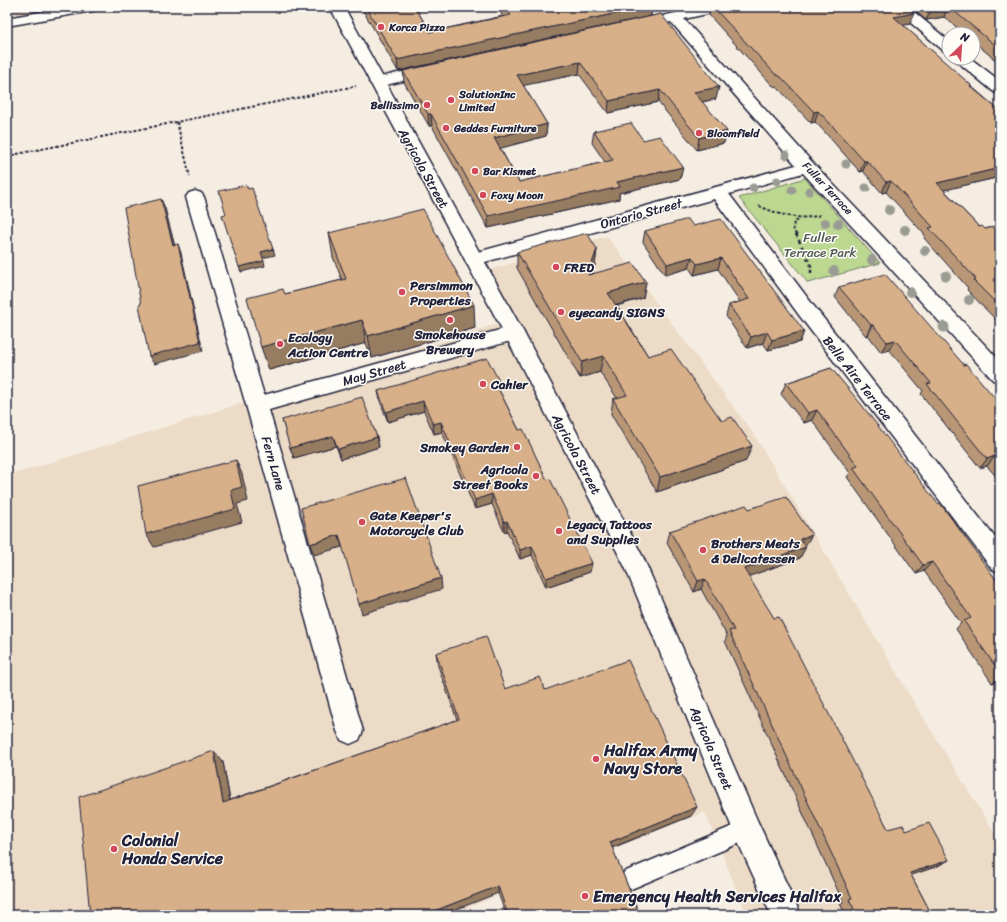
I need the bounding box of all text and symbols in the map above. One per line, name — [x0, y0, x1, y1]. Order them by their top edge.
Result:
place label: Korca Pizza — [388, 18, 446, 37]
marker: Korca Pizza — [376, 22, 386, 32]
north arrow — [941, 26, 981, 66]
text: N — [957, 27, 973, 48]
place label: SolutionInc Limited — [458, 85, 516, 117]
marker: SolutionInc Limited — [446, 95, 456, 105]
place label: Bellissimo — [370, 96, 419, 115]
marker: Bellissimo — [422, 100, 432, 110]
place label: Geddes Furniture — [453, 119, 537, 138]
street label: Agricola Street — [391, 123, 455, 213]
marker: Geddes Furniture — [441, 123, 451, 133]
place label: Bloomfield — [707, 124, 760, 143]
marker: Bloomfield — [694, 128, 704, 138]
street label: Fuller Terrace — [798, 157, 858, 220]
place label: Bar Kismet — [483, 162, 536, 181]
marker: Bar Kismet — [470, 166, 480, 176]
place label: Foxy Moon — [490, 186, 543, 205]
marker: Foxy Moon — [478, 190, 488, 200]
street label: Ontario Street — [598, 191, 685, 235]
park label: Fuller Terrace Park — [784, 226, 856, 264]
place label: FRED — [563, 256, 594, 279]
marker: FRED — [551, 262, 561, 272]
place label: Persimmon Properties — [410, 274, 474, 312]
marker: Persimmon Properties — [397, 287, 407, 297]
place label: eyecandy SIGNS — [568, 301, 666, 324]
marker: eyecandy SIGNS — [556, 307, 566, 317]
marker: Smokehouse Brewery — [445, 315, 455, 325]
place label: Smokehouse Brewery — [413, 323, 486, 361]
place label: Ecology Action Centre — [287, 326, 369, 364]
street label: Belle Aire Terrace — [817, 331, 899, 426]
marker: Ecology Action Centre — [275, 339, 285, 349]
street label: May Street — [340, 352, 409, 393]
place label: Cahier — [490, 373, 529, 396]
marker: Cahier — [478, 379, 488, 389]
street label: Agricola Street — [545, 409, 608, 499]
street label: Fern Lane — [255, 433, 292, 493]
place label: Smokey Garden — [419, 436, 510, 459]
marker: Smokey Garden — [512, 442, 522, 452]
place label: Agricola Street Books — [452, 458, 529, 496]
marker: Agricola Street Books — [531, 471, 541, 481]
place label: Gate Keeper's Motorcycle Club — [369, 504, 464, 542]
place label: Legacy Tattoos and Supplies — [566, 513, 653, 551]
marker: Gate Keeper's Motorcycle Club — [357, 517, 367, 527]
marker: Legacy Tattoos and Supplies — [554, 526, 564, 536]
place label: Brothers Meats & Delicatessen — [711, 532, 801, 570]
marker: Brothers Meats & Delicatessen — [698, 545, 708, 555]
street label: Agricola Street — [683, 702, 740, 794]
place label: Halifax Army Navy Store — [603, 736, 698, 783]
marker: Halifax Army Navy Store — [591, 754, 601, 764]
place label: Colonial Honda Service — [121, 826, 224, 873]
marker: Colonial Honda Service — [109, 844, 119, 854]
place label: Emergency Health Services Halifax — [593, 882, 842, 911]
marker: Emergency Health Services Halifax — [580, 891, 590, 901]

